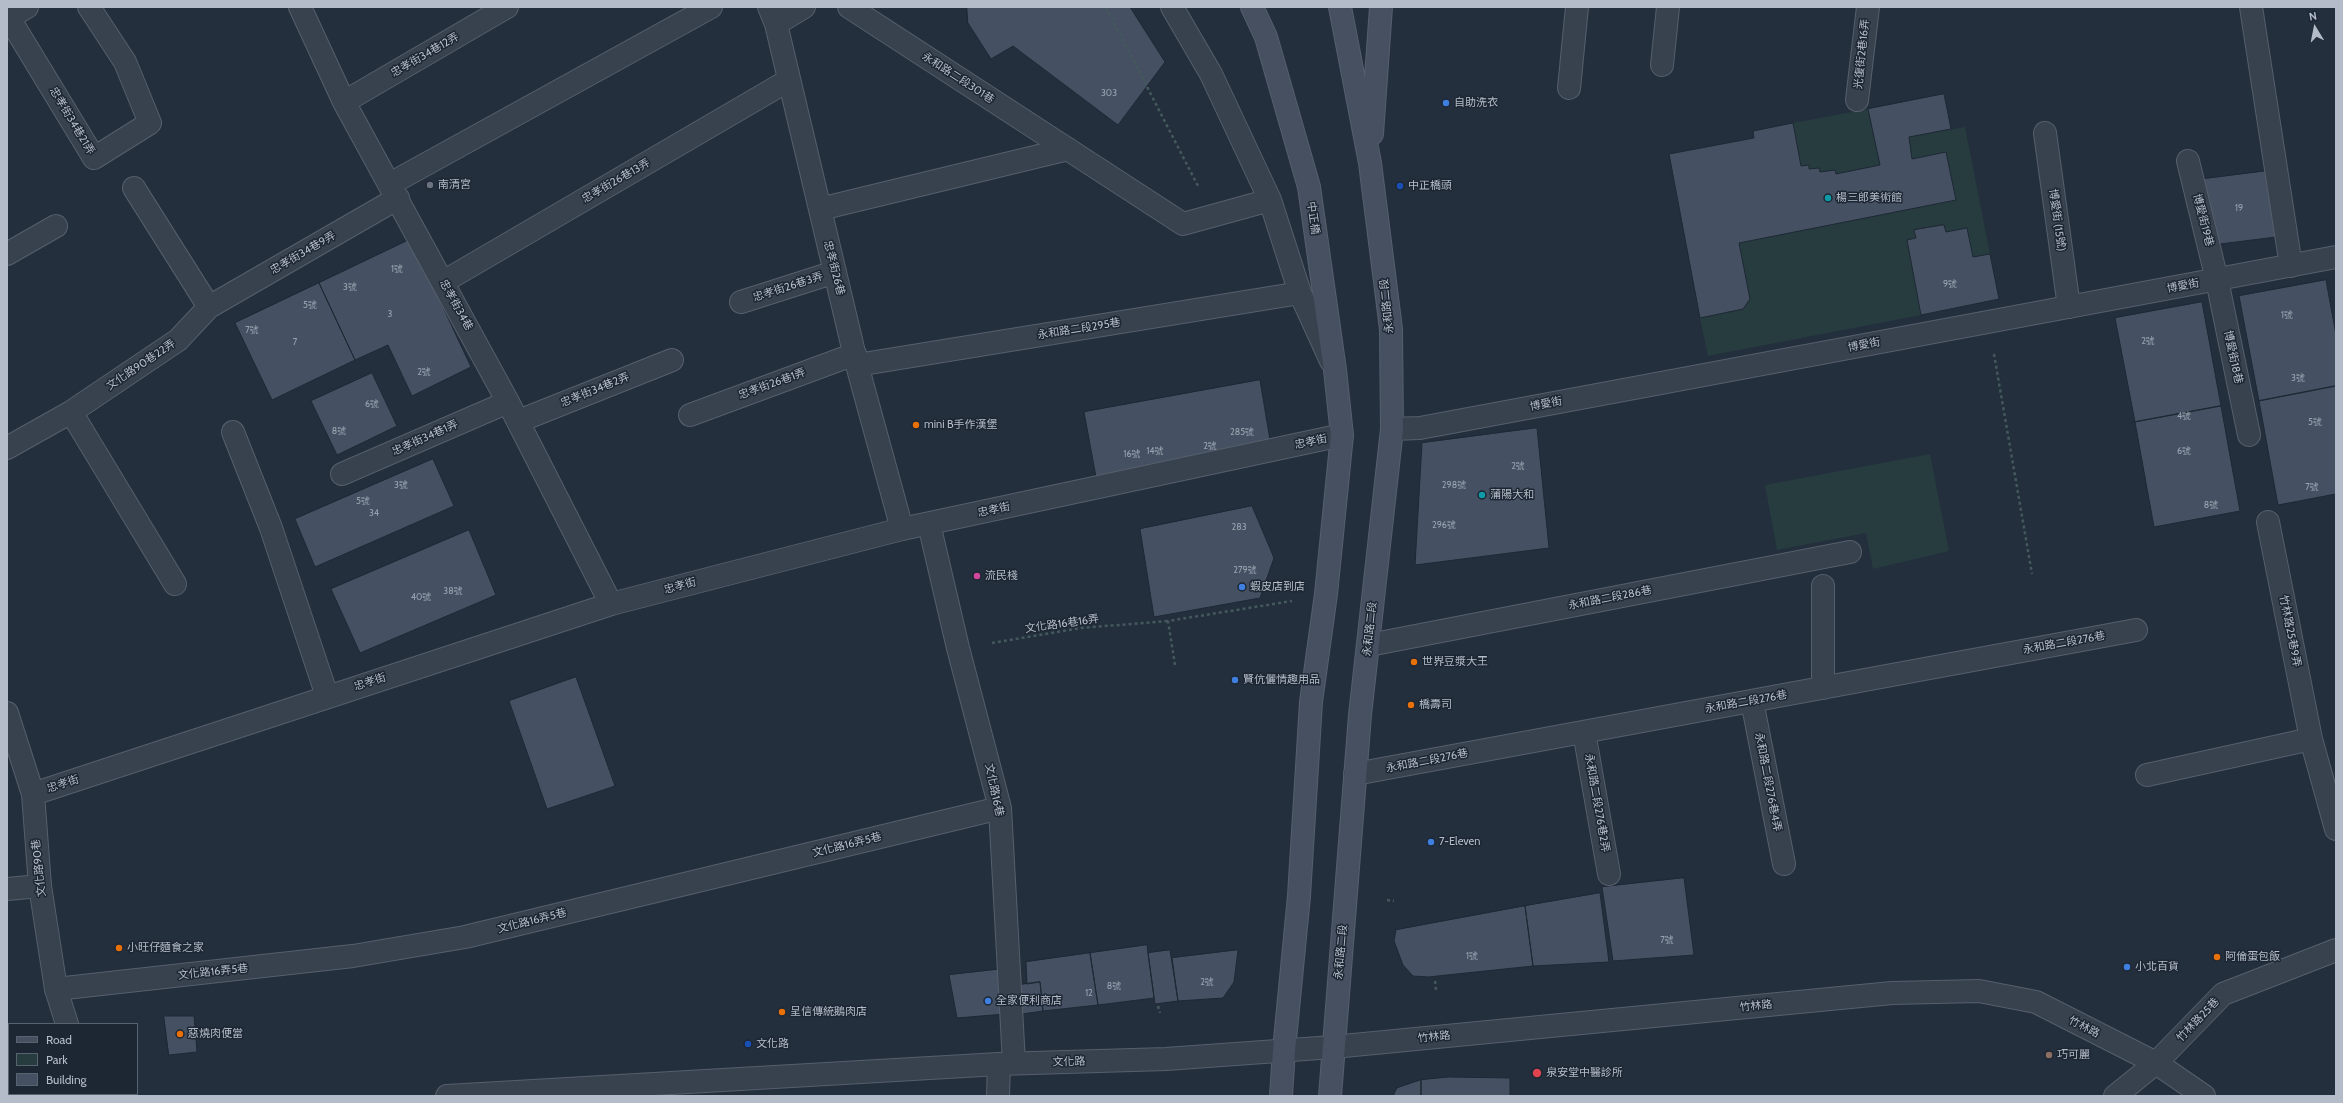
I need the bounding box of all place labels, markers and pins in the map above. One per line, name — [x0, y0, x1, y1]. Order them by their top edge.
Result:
place label: 自助洗衣 — [1454, 96, 1498, 110]
marker: 自助洗衣 — [1441, 98, 1451, 108]
place label: 南清宮 — [438, 178, 471, 192]
place label: 中正橋頭 — [1408, 179, 1452, 193]
marker: 南清宮 — [425, 180, 435, 190]
marker: 中正橋頭 — [1395, 181, 1405, 191]
place label: 楊三郎美術館 — [1836, 191, 1902, 205]
marker: 楊三郎美術館 — [1823, 193, 1833, 203]
place label: mini B手作漢堡 — [924, 418, 998, 432]
marker: mini B手作漢堡 — [911, 420, 921, 430]
place label: 蒲陽大和 — [1490, 488, 1534, 502]
marker: 蒲陽大和 — [1477, 490, 1487, 500]
place label: 流民棧 — [985, 569, 1018, 583]
marker: 流民棧 — [972, 571, 982, 581]
place label: 蝦皮店到店 — [1250, 580, 1305, 594]
marker: 蝦皮店到店 — [1237, 582, 1247, 592]
place label: 世界豆漿大王 — [1422, 655, 1488, 669]
marker: 世界豆漿大王 — [1409, 657, 1419, 667]
place label: 賢伉儷情趣用品 — [1243, 673, 1320, 687]
marker: 賢伉儷情趣用品 — [1230, 675, 1240, 685]
place label: 橋壽司 — [1419, 698, 1452, 712]
marker: 橋壽司 — [1406, 700, 1416, 710]
place label: 7-Eleven — [1439, 835, 1480, 849]
marker: 7-Eleven — [1426, 837, 1436, 847]
place label: 小旺仔麵食之家 — [127, 941, 204, 955]
marker: 小旺仔麵食之家 — [114, 943, 124, 953]
place label: 阿倫蛋包飯 — [2225, 950, 2280, 964]
marker: 阿倫蛋包飯 — [2212, 952, 2222, 962]
place label: 小北百貨 — [2135, 960, 2179, 974]
marker: 小北百貨 — [2122, 962, 2132, 972]
place label: 全家便利商店 — [996, 994, 1062, 1008]
marker: 全家便利商店 — [983, 996, 993, 1006]
place label: 呈信傳統鵝肉店 — [790, 1005, 867, 1019]
marker: 呈信傳統鵝肉店 — [777, 1007, 787, 1017]
place label: 惡燒肉便當 — [188, 1027, 243, 1041]
marker: 惡燒肉便當 — [175, 1029, 185, 1039]
place label: 文化路 — [756, 1037, 789, 1051]
marker: 文化路 — [743, 1039, 753, 1049]
place label: 巧可麗 — [2057, 1048, 2090, 1062]
marker: 巧可麗 — [2044, 1050, 2054, 1060]
place label: 泉安堂中醫診所 — [1546, 1066, 1623, 1080]
marker: 泉安堂中醫診所 — [1531, 1067, 1543, 1079]

